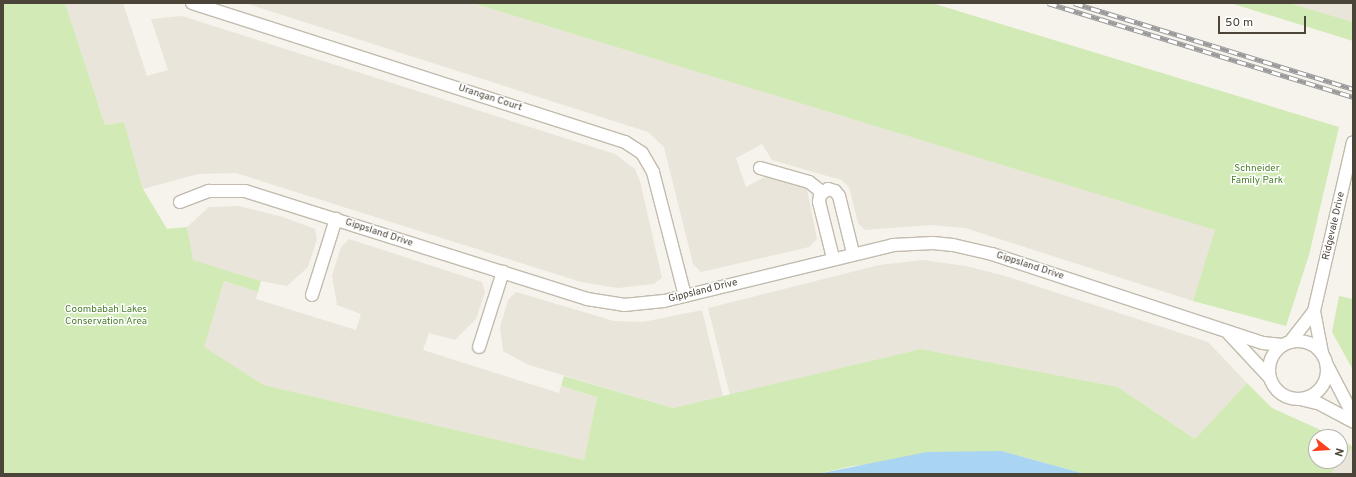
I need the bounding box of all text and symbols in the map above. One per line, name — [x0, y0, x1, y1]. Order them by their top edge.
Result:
scale bar — [1220, 8, 1308, 34]
text: 50 m — [1225, 15, 1253, 31]
street label: Urangan Court — [457, 82, 523, 114]
park label: Schneider Family Park — [1231, 162, 1283, 186]
street label: Ridgevale Drive — [1320, 191, 1348, 261]
street label: Gippsland Drive — [344, 216, 414, 250]
street label: Gippsland Drive — [995, 249, 1065, 283]
street label: Gippsland Drive — [667, 277, 739, 305]
park label: Coombabah Lakes Conservation Area — [65, 303, 147, 326]
north arrow — [1308, 429, 1348, 469]
text: N — [1331, 446, 1346, 458]

